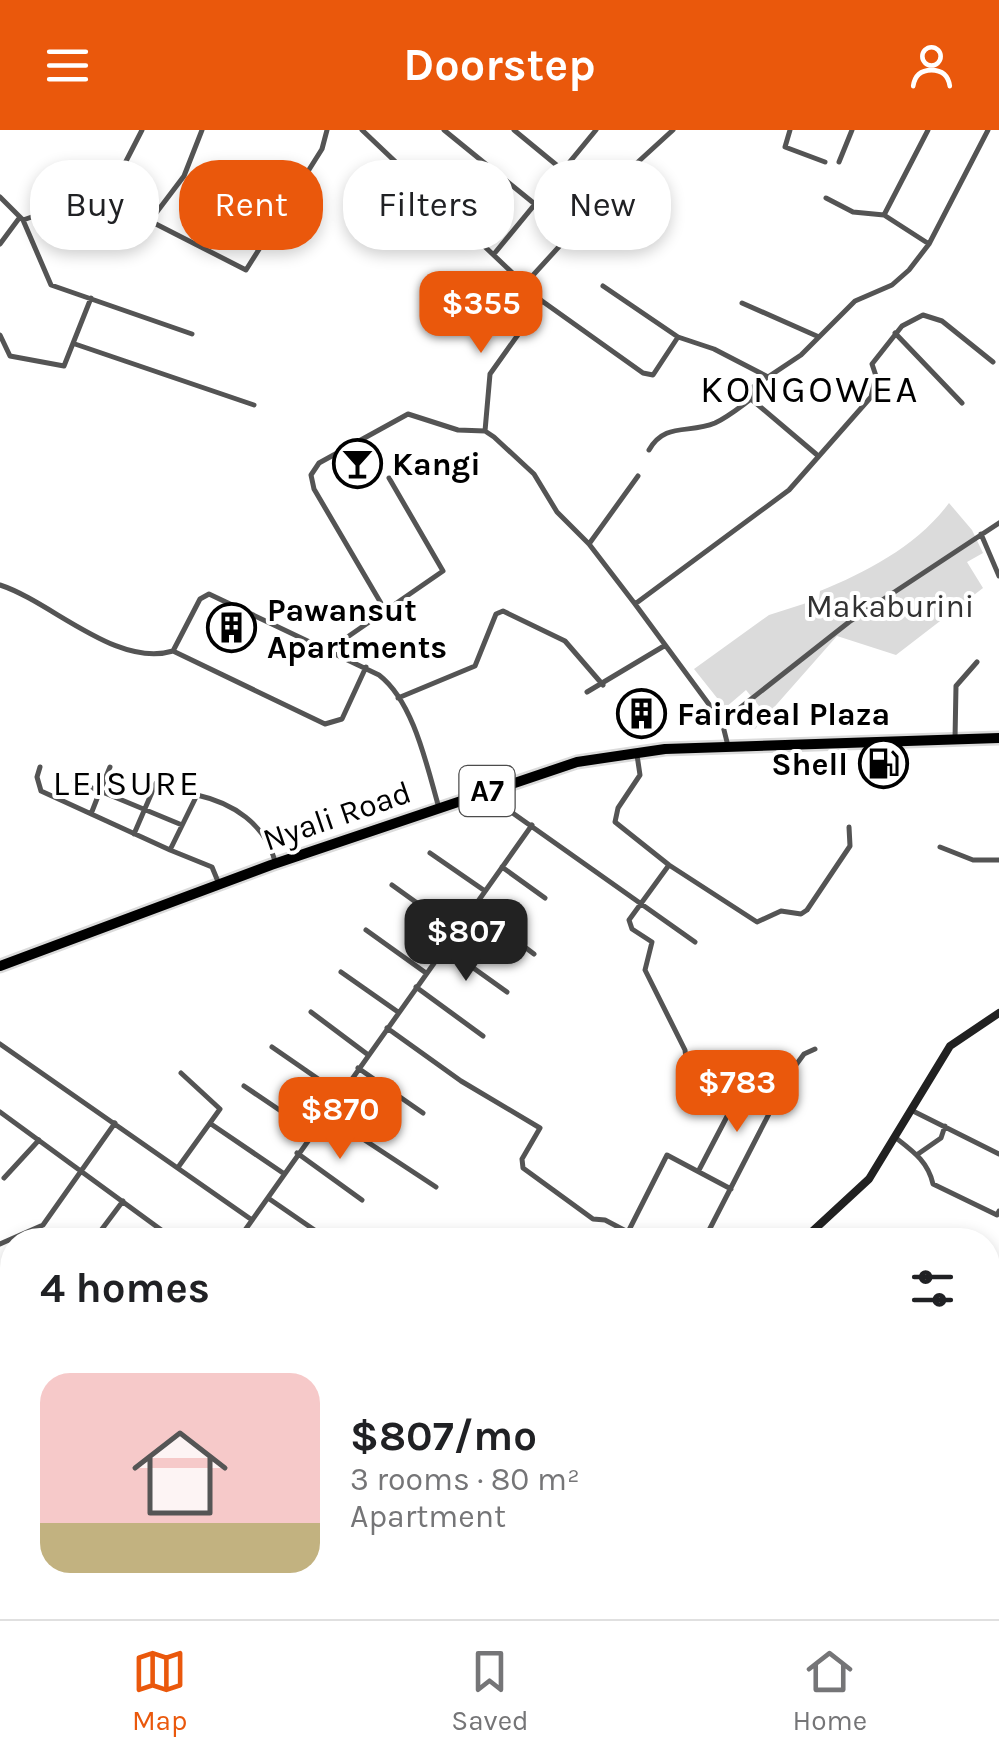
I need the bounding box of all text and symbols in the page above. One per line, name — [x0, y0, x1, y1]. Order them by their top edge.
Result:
icon: menu — [40, 38, 95, 93]
icon: person — [904, 38, 959, 93]
text: Doorstep — [403, 39, 596, 91]
chip: Buy — [30, 160, 159, 250]
chip: Rent — [179, 160, 323, 250]
chip: Filters — [343, 160, 514, 250]
chip: New — [534, 160, 671, 250]
pin: $355 — [422, 271, 540, 356]
text: $355 — [441, 285, 521, 322]
district label: KONGOWEA — [700, 367, 920, 412]
bar icon: Kangi — [331, 438, 383, 490]
place label: Kangi — [392, 446, 481, 483]
park label: Makaburini — [806, 588, 974, 625]
place label: Pawansut Apartments — [267, 592, 447, 666]
building icon: Pawansut Apartments — [206, 602, 258, 654]
building icon: Fairdeal Plaza — [616, 688, 668, 740]
place label: Fairdeal Plaza — [677, 696, 890, 733]
fuel station icon: Shell — [857, 738, 909, 790]
place label: Shell — [771, 746, 848, 783]
district label: LEISURE — [53, 763, 201, 804]
road number: A7 — [460, 766, 514, 816]
street label: Nyali Road — [258, 773, 416, 859]
pin: $807 — [407, 899, 525, 984]
text: $807 — [427, 913, 505, 950]
pin: $783 — [678, 1050, 796, 1135]
text: $783 — [698, 1064, 776, 1101]
pin: $870 — [281, 1077, 399, 1162]
text: $870 — [301, 1091, 379, 1128]
icon: filters — [905, 1261, 960, 1316]
text: 4 homes — [40, 1263, 210, 1313]
text: $807/mo — [350, 1411, 537, 1461]
icon: home — [120, 1413, 240, 1533]
text: 3 rooms · 80 m² — [350, 1461, 580, 1498]
text: Apartment — [350, 1498, 506, 1535]
tab: Map — [132, 1644, 187, 1737]
tab: Saved — [451, 1644, 529, 1737]
tab: Home — [792, 1644, 867, 1737]

